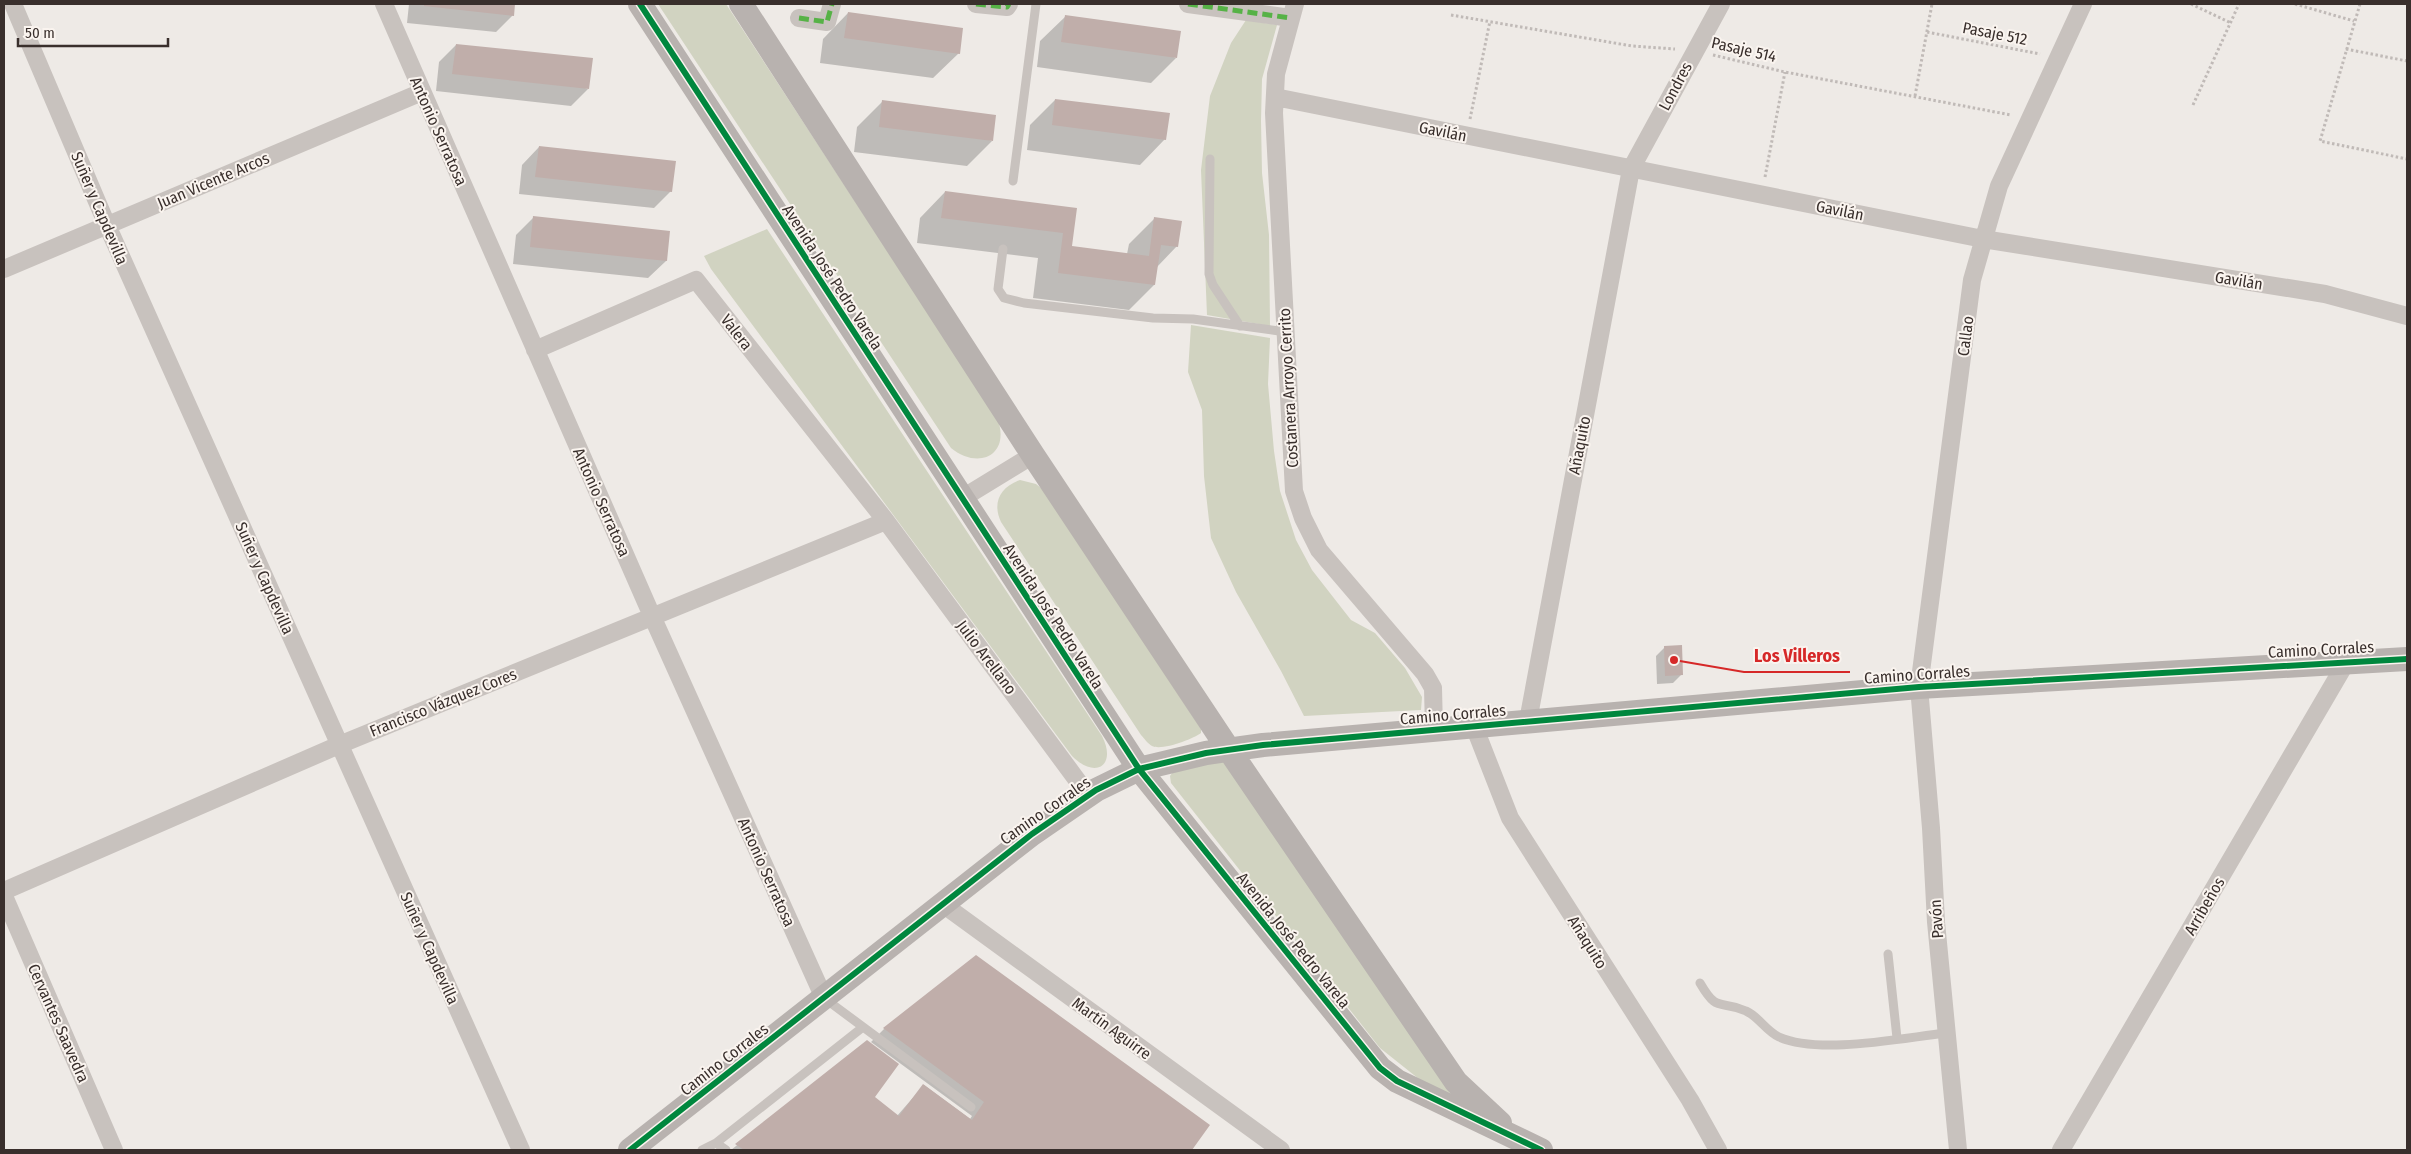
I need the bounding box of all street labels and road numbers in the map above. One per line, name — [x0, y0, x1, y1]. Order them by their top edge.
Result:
street label: Pasaje 512 — [1961, 18, 2029, 49]
street label: Pasaje 514 — [1710, 33, 1778, 66]
street label: Londres — [1655, 59, 1696, 114]
street label: Antonio Serratosa — [406, 74, 471, 189]
street label: Gavilán — [1417, 118, 1468, 145]
street label: Juan Vicente Arcos — [154, 148, 272, 213]
street label: Suñer y Capdevilla — [67, 149, 132, 268]
street label: Gavilán — [1814, 197, 1865, 224]
street label: Avenida José Pedro Varela — [778, 201, 887, 354]
street label: Gavilán — [2214, 267, 2264, 294]
street label: Costanera Arroyo Cerrito — [1275, 308, 1302, 468]
street label: Valera — [717, 311, 757, 354]
street label: Callao — [1954, 315, 1977, 357]
street label: Añaquito — [1565, 414, 1594, 476]
street label: Antonio Serratosa — [569, 445, 634, 560]
street label: Suñer y Capdevilla — [231, 519, 298, 637]
street label: Avenida José Pedro Varela — [999, 540, 1108, 693]
street label: Julio Arellano — [953, 617, 1021, 698]
street label: Camino Corrales — [2267, 637, 2375, 662]
street label: Camino Corrales — [1863, 661, 1971, 688]
street label: Francisco Vázquez Cores — [367, 664, 520, 741]
street label: Camino Corrales — [1399, 700, 1507, 729]
street label: Camino Corrales — [996, 772, 1094, 849]
street label: Antonio Serratosa — [734, 815, 799, 930]
street label: Avenida José Pedro Varela — [1233, 869, 1354, 1012]
street label: Arribeños — [2180, 874, 2229, 939]
street label: Suñer y Capdevilla — [396, 889, 463, 1007]
street label: Pavón — [1926, 899, 1947, 939]
street label: Añaquito — [1564, 912, 1611, 972]
street label: Cervantes Saavedra — [24, 961, 93, 1086]
street label: Martín Aguirre — [1068, 993, 1155, 1063]
street label: Camino Corrales — [677, 1019, 772, 1100]

